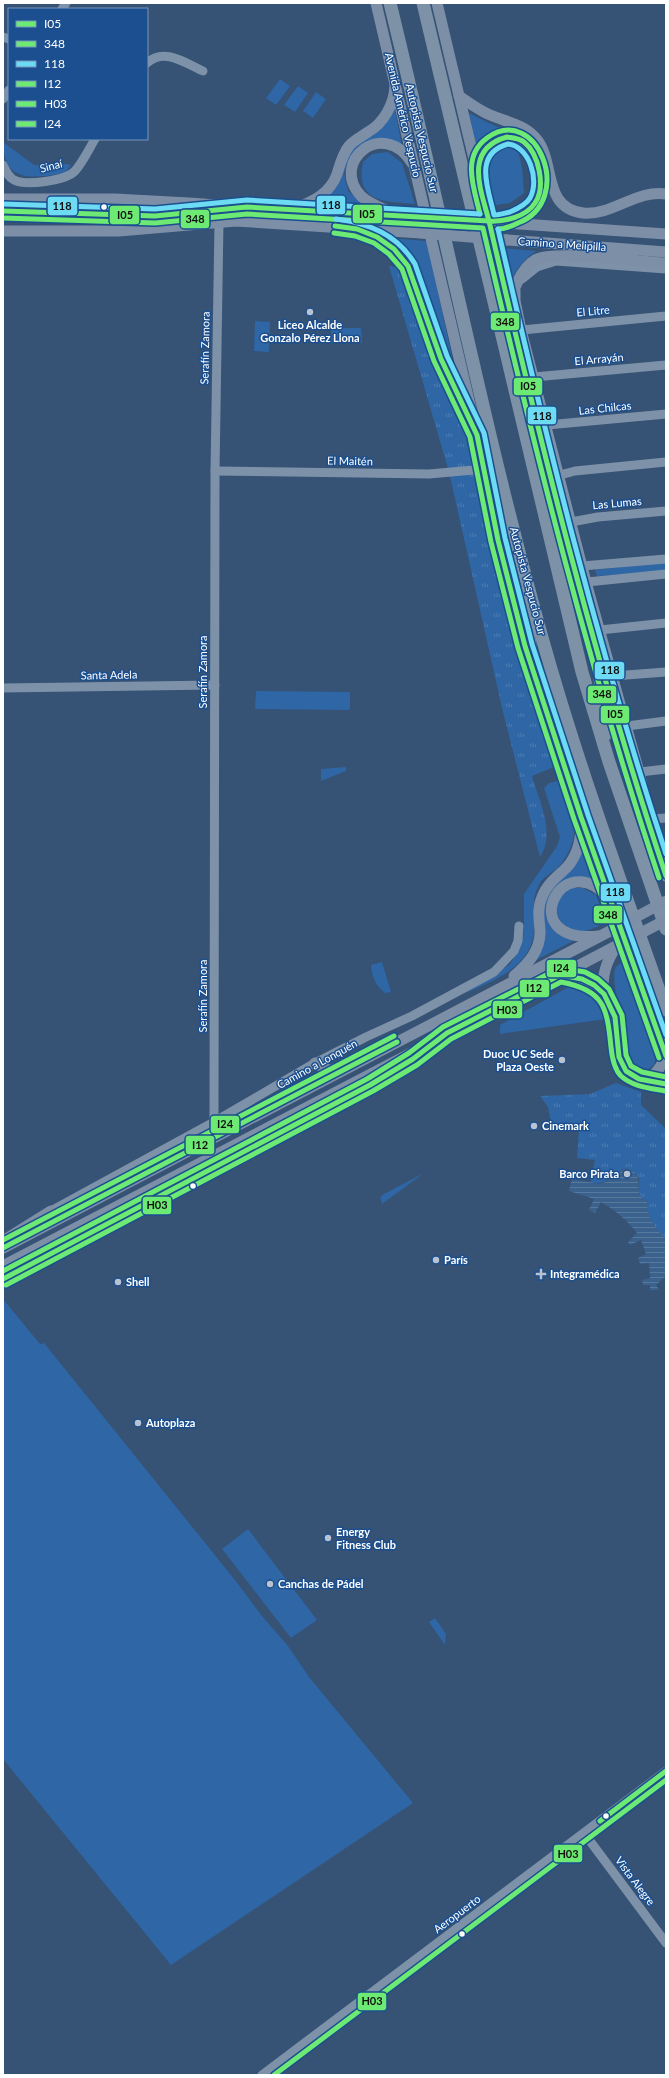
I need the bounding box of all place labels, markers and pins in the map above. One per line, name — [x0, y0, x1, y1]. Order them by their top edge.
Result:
unlabelled marker — [99, 202, 109, 212]
marker: Liceo Alcalde Gonzalo Pérez Llona — [305, 307, 315, 317]
place label: Liceo Alcalde Gonzalo Pérez Llona — [260, 318, 360, 344]
place label: Duoc UC Sede Plaza Oeste — [483, 1047, 554, 1073]
marker: Duoc UC Sede Plaza Oeste — [557, 1055, 567, 1065]
place label: Cinemark — [542, 1119, 589, 1132]
marker: Cinemark — [529, 1121, 539, 1131]
place label: Barco Pirata — [559, 1167, 619, 1180]
marker: Barco Pirata — [622, 1169, 632, 1179]
unlabelled marker — [188, 1181, 198, 1191]
place label: París — [444, 1253, 468, 1266]
marker: París — [431, 1255, 441, 1265]
place label: Integramédica — [550, 1267, 620, 1280]
marker: Integramédica — [535, 1268, 547, 1280]
place label: Shell — [126, 1275, 150, 1288]
marker: Shell — [113, 1277, 123, 1287]
place label: Autoplaza — [145, 1416, 195, 1429]
marker: Autoplaza — [133, 1418, 143, 1428]
place label: Energy Fitness Club — [336, 1525, 396, 1551]
marker: Energy Fitness Club — [323, 1533, 333, 1543]
place label: Canchas de Pádel — [278, 1577, 364, 1590]
marker: Canchas de Pádel — [265, 1579, 275, 1589]
unlabelled marker — [601, 1811, 611, 1821]
unlabelled marker — [457, 1929, 467, 1939]

